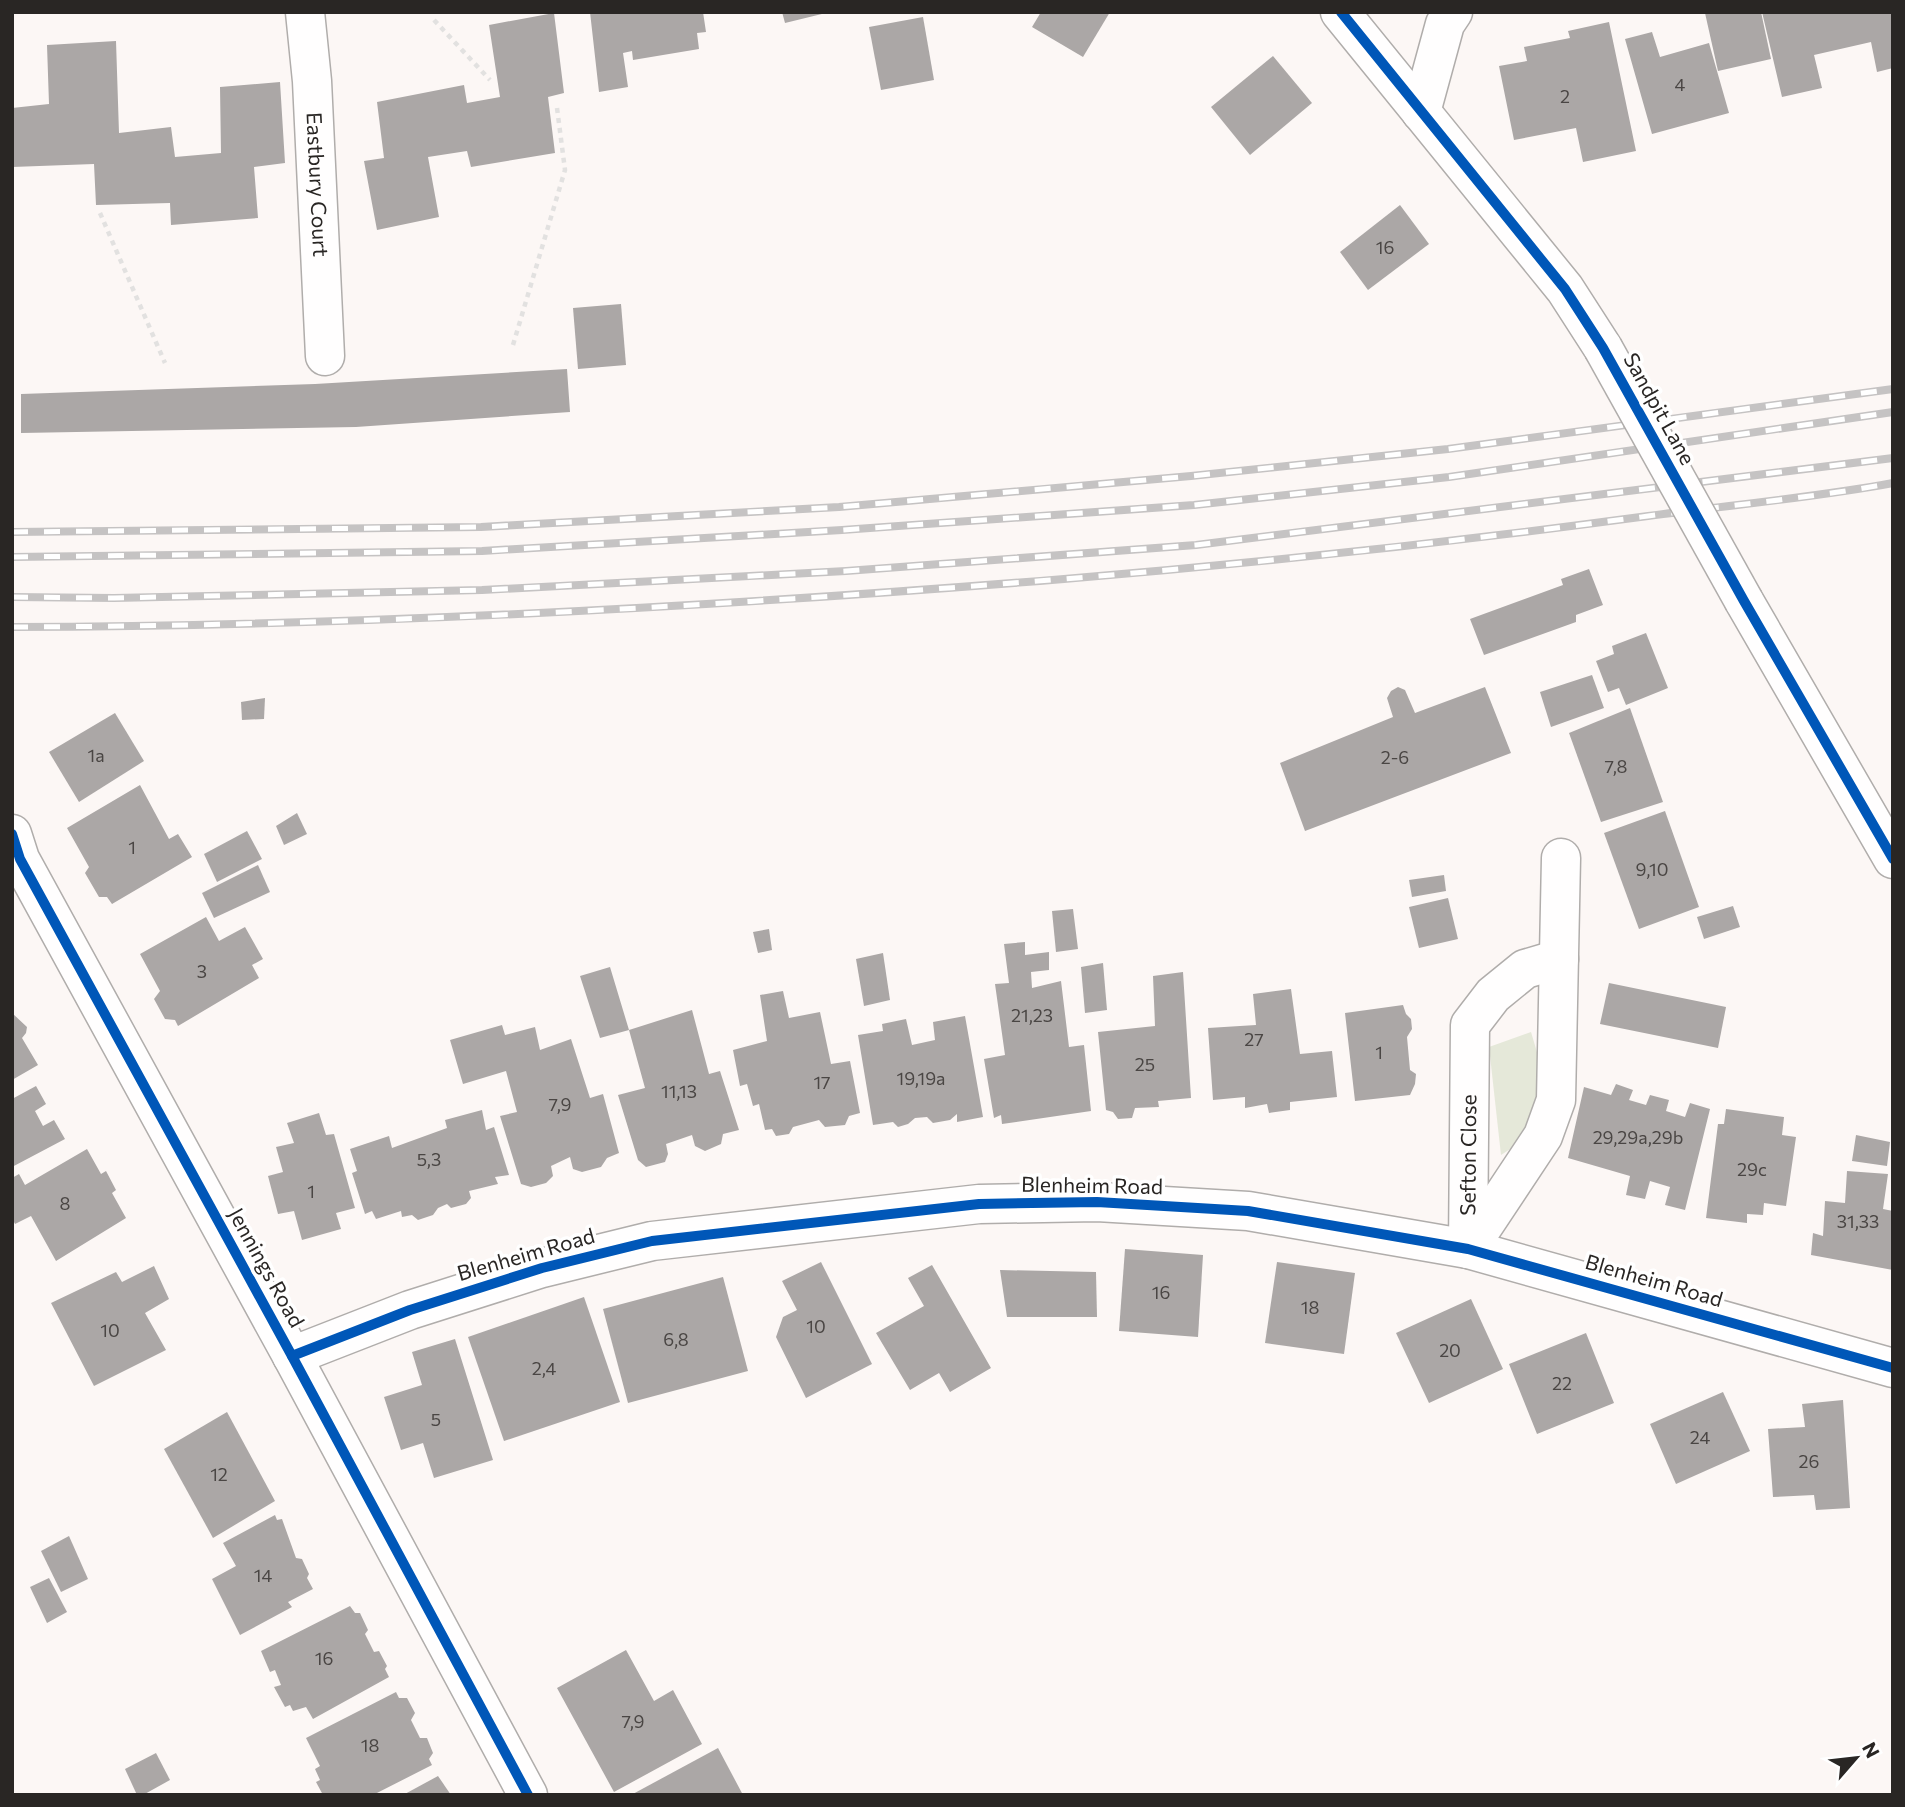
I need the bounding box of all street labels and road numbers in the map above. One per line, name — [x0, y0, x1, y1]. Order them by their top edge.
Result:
street label: Eastbury Court — [302, 112, 334, 257]
street label: Sandpit Lane — [1619, 348, 1701, 469]
street label: Sefton Close — [1454, 1094, 1480, 1216]
street label: Blenheim Road — [1021, 1171, 1163, 1198]
street label: Jennings Road — [224, 1203, 310, 1331]
street label: Blenheim Road — [454, 1222, 597, 1285]
street label: Blenheim Road — [1583, 1248, 1726, 1311]

